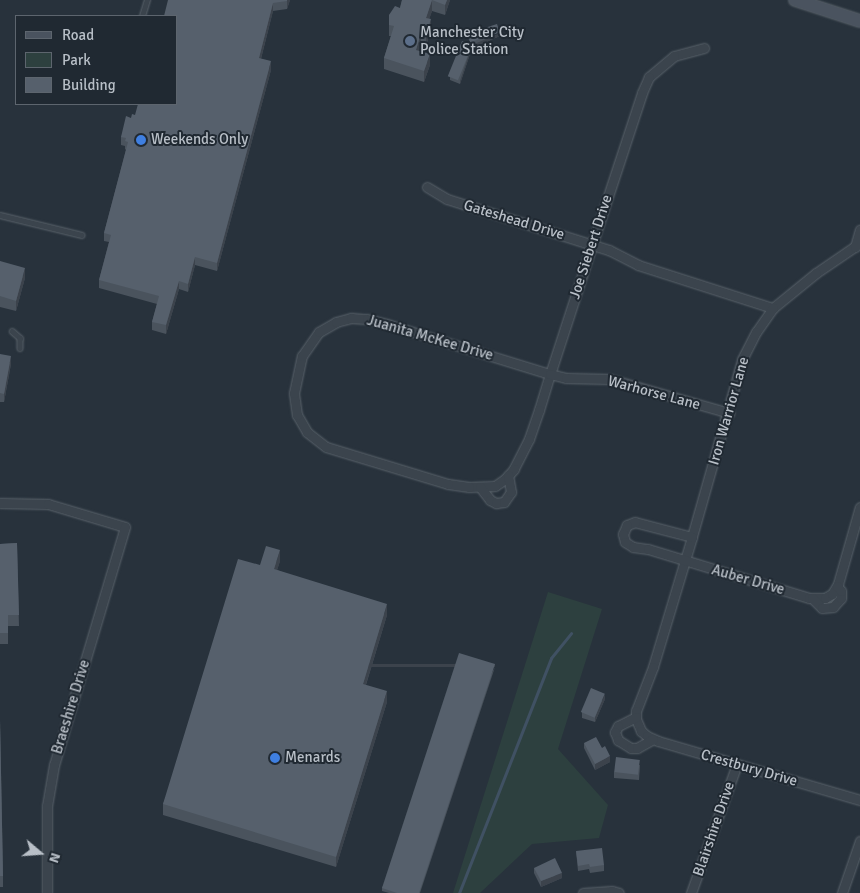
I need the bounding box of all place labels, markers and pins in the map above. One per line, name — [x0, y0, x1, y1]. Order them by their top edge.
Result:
place label: Manchester City Police Station — [420, 23, 524, 58]
marker: Manchester City Police Station — [404, 35, 416, 47]
place label: Weekends Only — [151, 131, 248, 149]
marker: Weekends Only — [135, 134, 147, 146]
place label: Menards — [285, 749, 340, 767]
marker: Menards — [269, 752, 281, 764]

